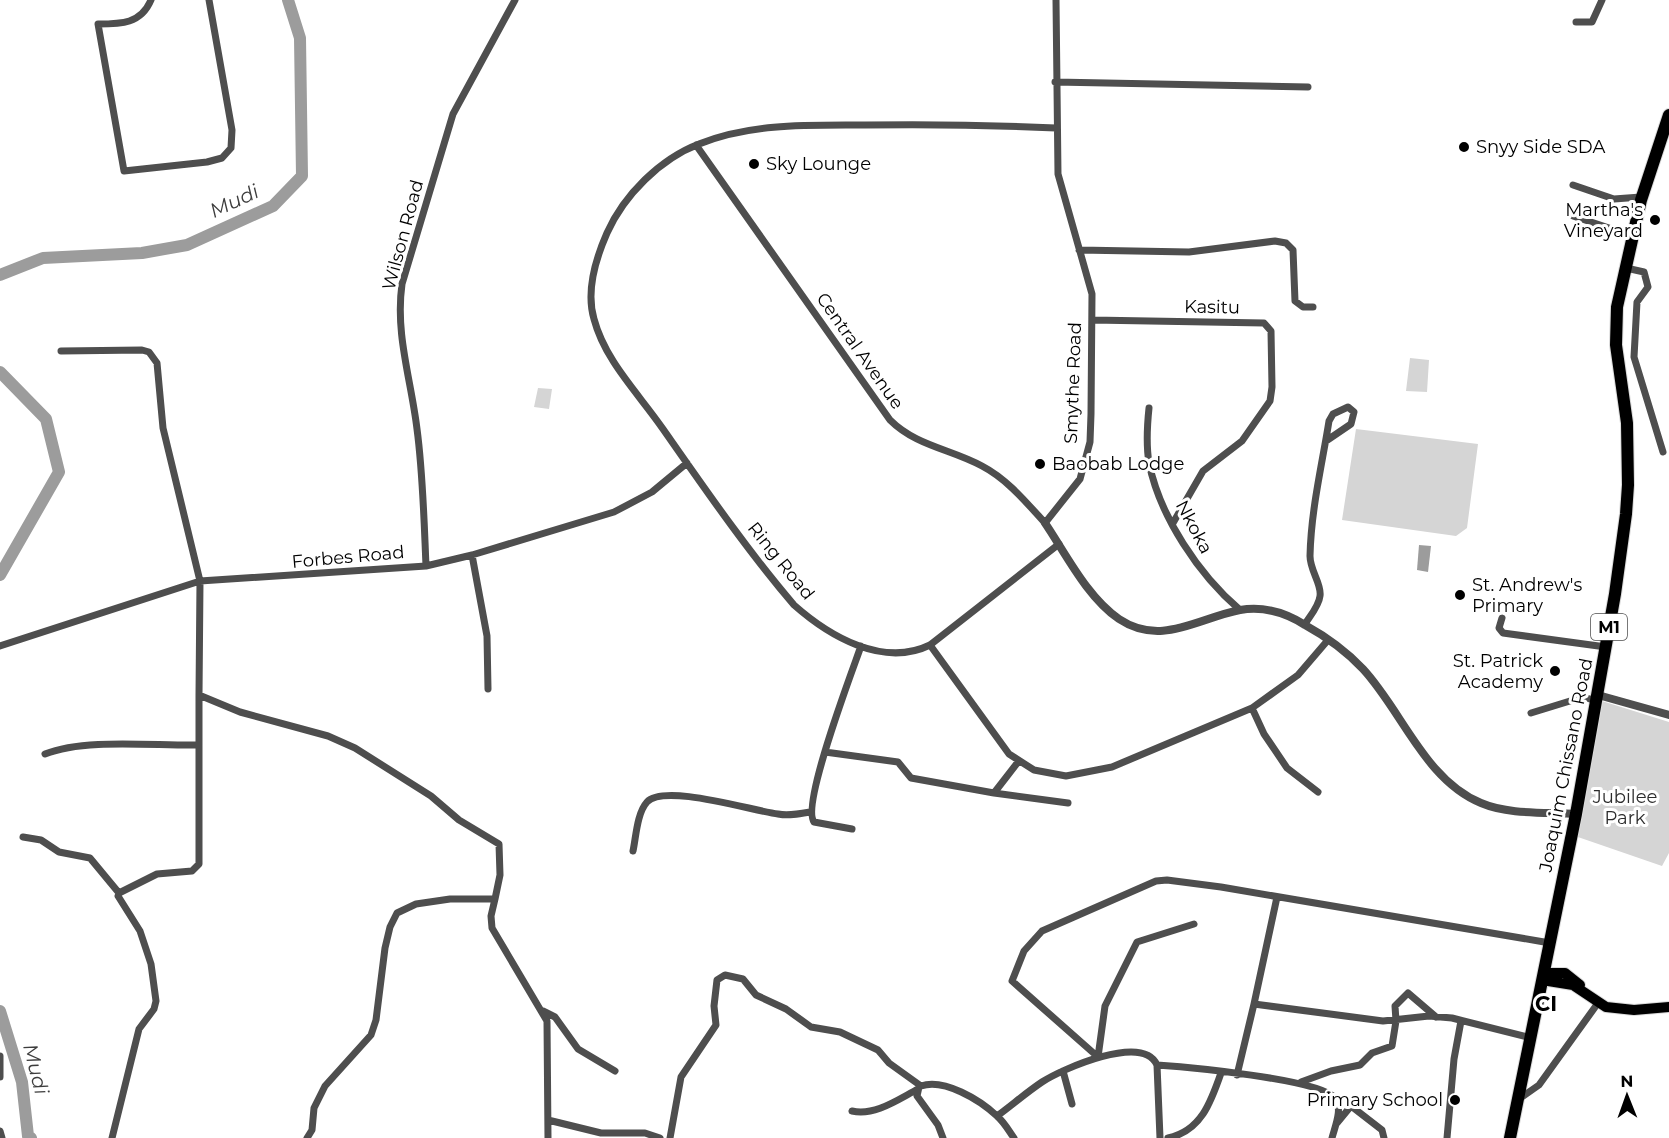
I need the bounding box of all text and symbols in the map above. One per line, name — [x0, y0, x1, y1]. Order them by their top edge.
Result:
place label: Snyy Side SDA — [1476, 136, 1605, 158]
marker: Snyy Side SDA — [1457, 140, 1471, 154]
place label: Sky Lounge — [766, 153, 871, 175]
marker: Sky Lounge — [747, 157, 761, 171]
street label: Wilson Road — [378, 177, 428, 293]
water label: Mudi — [206, 179, 263, 223]
place label: Martha's Vineyard — [1564, 199, 1643, 242]
marker: Martha's Vineyard — [1648, 213, 1662, 227]
street label: Central Avenue — [812, 288, 908, 414]
street label: Kasitu — [1184, 296, 1240, 318]
street label: Smythe Road — [1060, 322, 1086, 444]
place label: Baobab Lodge — [1052, 453, 1184, 475]
marker: Baobab Lodge — [1033, 457, 1047, 471]
street label: Nkoka — [1171, 496, 1217, 558]
street label: Ring Road — [743, 517, 819, 605]
street label: Forbes Road — [291, 541, 405, 573]
place label: St. Andrew's Primary — [1472, 574, 1583, 617]
marker: St. Andrew's Primary — [1453, 588, 1467, 602]
road number: M1 — [1591, 614, 1627, 640]
place label: St. Patrick Academy — [1453, 650, 1543, 693]
street label: Joaquim Chissano Road — [1534, 656, 1598, 875]
marker: St. Patrick Academy — [1548, 664, 1562, 678]
park label: Jubilee Park — [1592, 786, 1657, 829]
district label: CI — [1535, 991, 1557, 1016]
water label: Mudi — [18, 1041, 54, 1097]
north arrow — [1597, 1066, 1657, 1126]
text: N — [1620, 1072, 1633, 1091]
place label: Primary School — [1307, 1089, 1443, 1111]
marker: Primary School — [1448, 1093, 1462, 1107]

